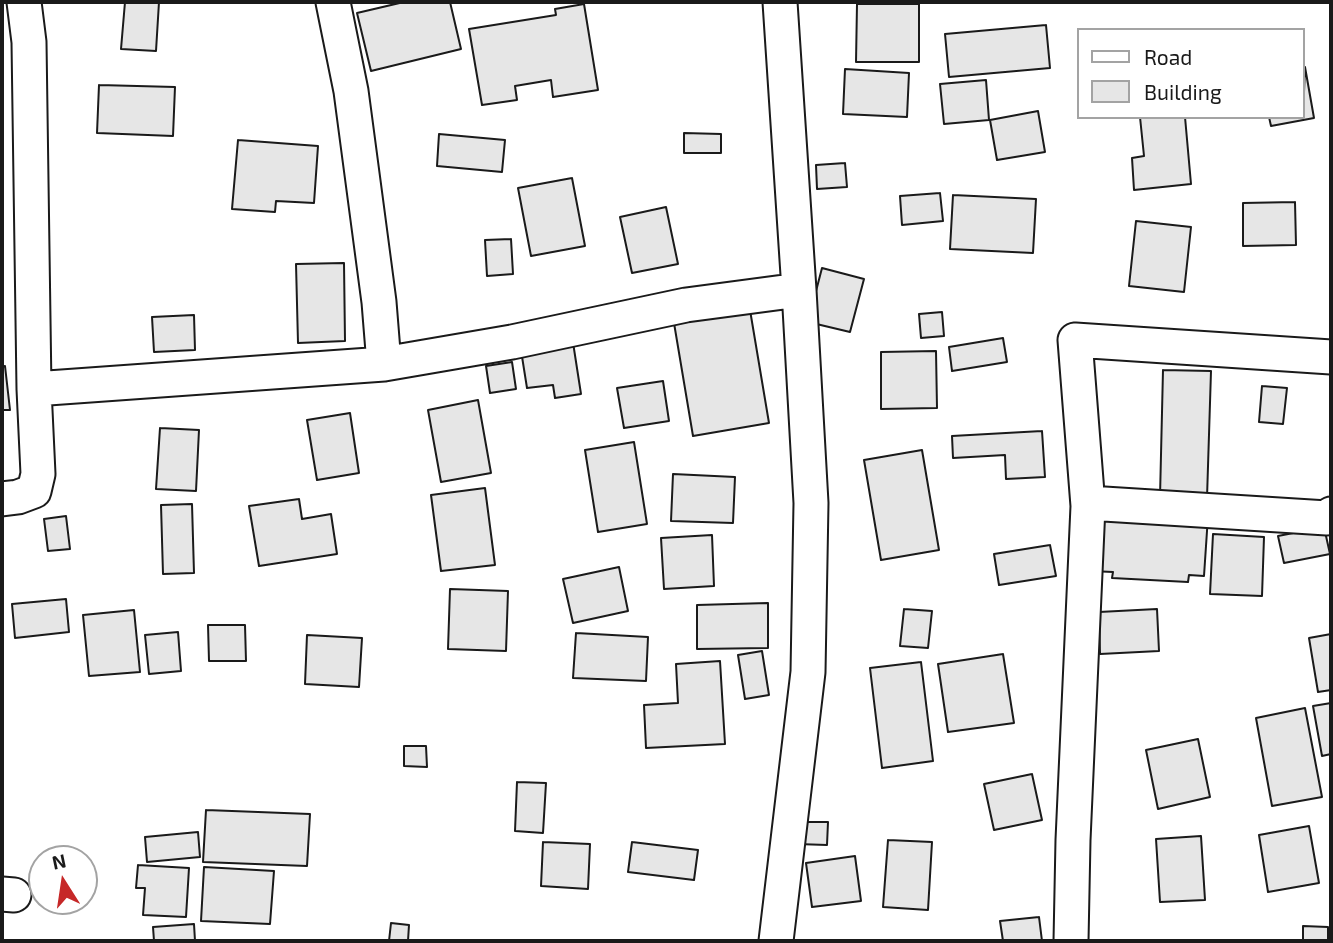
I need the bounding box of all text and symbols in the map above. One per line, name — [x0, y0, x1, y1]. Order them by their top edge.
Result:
legend — [1078, 28, 1305, 119]
text: Road — [1144, 44, 1192, 69]
text: Building — [1144, 79, 1222, 104]
north arrow — [28, 845, 98, 915]
text: N — [50, 848, 68, 874]

